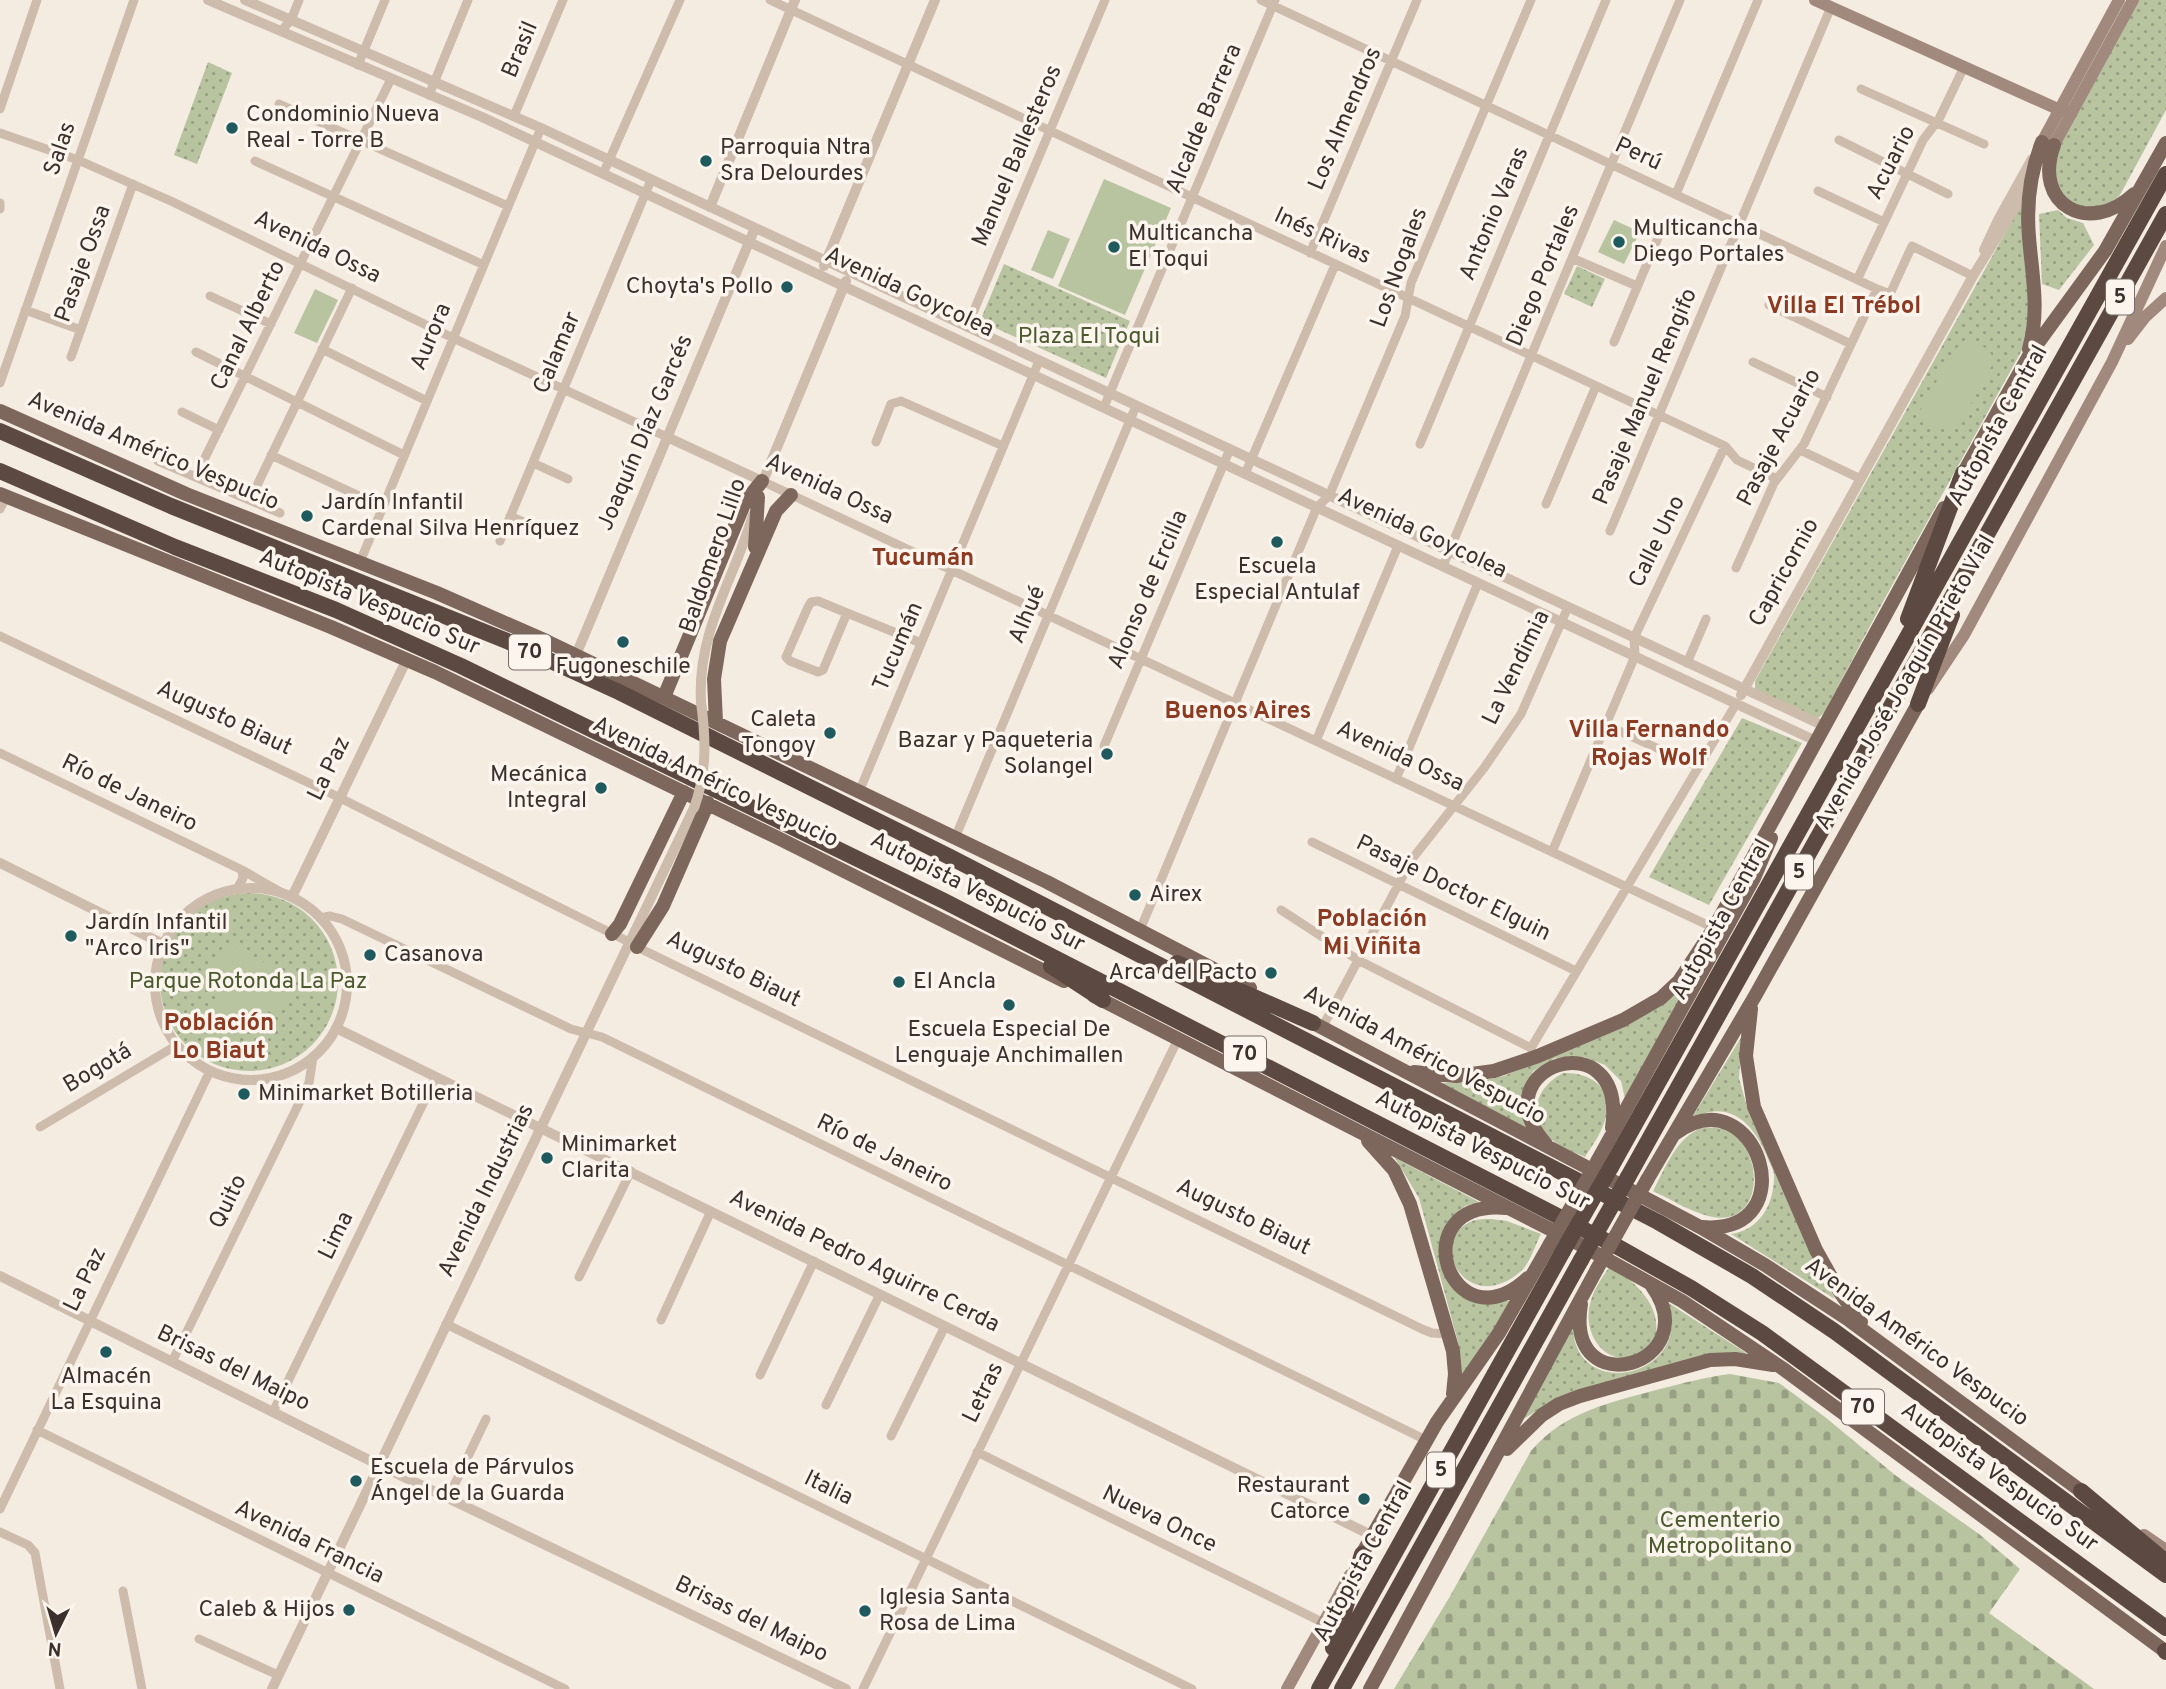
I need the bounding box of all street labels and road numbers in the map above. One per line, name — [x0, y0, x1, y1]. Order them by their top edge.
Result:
street label: Brasil — [496, 17, 546, 83]
street label: Alcalde Barrera — [1160, 40, 1250, 198]
street label: Los Almendros — [1303, 43, 1389, 195]
street label: Manuel Ballesteros — [967, 61, 1069, 251]
street label: Salas — [38, 118, 84, 180]
street label: Acuario — [1861, 121, 1923, 205]
street label: Perú — [1610, 132, 1666, 178]
street label: Antonio Varas — [1454, 143, 1536, 285]
street label: Pasaje Ossa — [49, 201, 119, 327]
street label: Diego Portales — [1501, 201, 1587, 351]
street label: Inés Rivas — [1269, 202, 1375, 272]
street label: Los Nogales — [1365, 204, 1435, 332]
street label: Avenida Ossa — [249, 205, 385, 291]
street label: Avenida Goycolea — [820, 241, 998, 345]
street label: Canal Alberto — [205, 256, 293, 396]
road number: 5 — [2106, 280, 2134, 314]
street label: Pasaje Manuel Rengifo — [1587, 284, 1705, 510]
street label: Aurora — [405, 299, 459, 375]
street label: Calamar — [528, 308, 588, 398]
street label: Joaquín Díaz Garcés — [592, 331, 700, 535]
street label: Autopista Central — [1943, 340, 2055, 512]
street label: Pasaje Acuario — [1732, 364, 1828, 512]
street label: Avenida Américo Vespucio — [23, 386, 283, 518]
street label: Avenida Ossa — [761, 448, 897, 532]
street label: Baldomero Lillo — [674, 475, 754, 637]
street label: Avenida Goycolea — [1333, 482, 1511, 586]
street label: Calle Uno — [1623, 491, 1693, 593]
street label: Alonso de Ercilla — [1102, 506, 1196, 674]
street label: Capricornio — [1743, 514, 1827, 632]
street label: Avenida José Joaquín Prieto Vial — [1810, 530, 2002, 836]
street label: Autopista Vespucio Sur — [254, 543, 484, 663]
street label: Alhué — [1003, 582, 1053, 648]
street label: Tucumán — [867, 598, 931, 696]
street label: La Vendimia — [1477, 606, 1557, 730]
road number: 70 — [509, 634, 551, 670]
street label: Augusto Biaut — [152, 675, 296, 763]
street label: Avenida Américo Vespucio — [587, 711, 843, 855]
street label: Avenida Ossa — [1332, 715, 1468, 799]
street label: La Paz — [302, 732, 358, 806]
street label: Río de Janeiro — [56, 749, 202, 839]
street label: Autopista Vespucio Sur — [865, 826, 1089, 960]
street label: Pasaje Doctor Elguin — [1351, 829, 1555, 949]
street label: Autopista Central — [1666, 834, 1778, 1006]
road number: 5 — [1785, 854, 1813, 890]
street label: Augusto Biaut — [661, 925, 805, 1015]
street label: Avenida Américo Vespucio — [1298, 980, 1550, 1132]
road number: 70 — [1224, 1036, 1266, 1072]
street label: Bogotá — [59, 1037, 137, 1101]
street label: Autopista Vespucio Sur — [1370, 1084, 1594, 1218]
street label: Avenida Industrias — [432, 1099, 542, 1283]
street label: Río de Janeiro — [811, 1109, 957, 1199]
street label: Quito — [203, 1170, 255, 1234]
street label: Augusto Biaut — [1171, 1173, 1315, 1263]
street label: Avenida Pedro Aguirre Cerda — [724, 1184, 1004, 1340]
street label: Lima — [313, 1207, 361, 1265]
street label: La Paz — [58, 1243, 114, 1317]
street label: Avenida Américo Vespucio — [1798, 1252, 2034, 1434]
street label: Brisas del Maipo — [151, 1319, 315, 1419]
street label: Letras — [957, 1358, 1011, 1428]
road number: 70 — [1842, 1390, 1884, 1424]
street label: Autopista Vespucio Sur — [1895, 1397, 2103, 1559]
road number: 5 — [1427, 1452, 1455, 1488]
street label: Italia — [799, 1465, 857, 1513]
street label: Autopista Central — [1308, 1476, 1420, 1648]
street label: Nueva Once — [1097, 1480, 1221, 1560]
street label: Avenida Francia — [229, 1494, 389, 1592]
street label: Brisas del Maipo — [669, 1570, 833, 1670]

